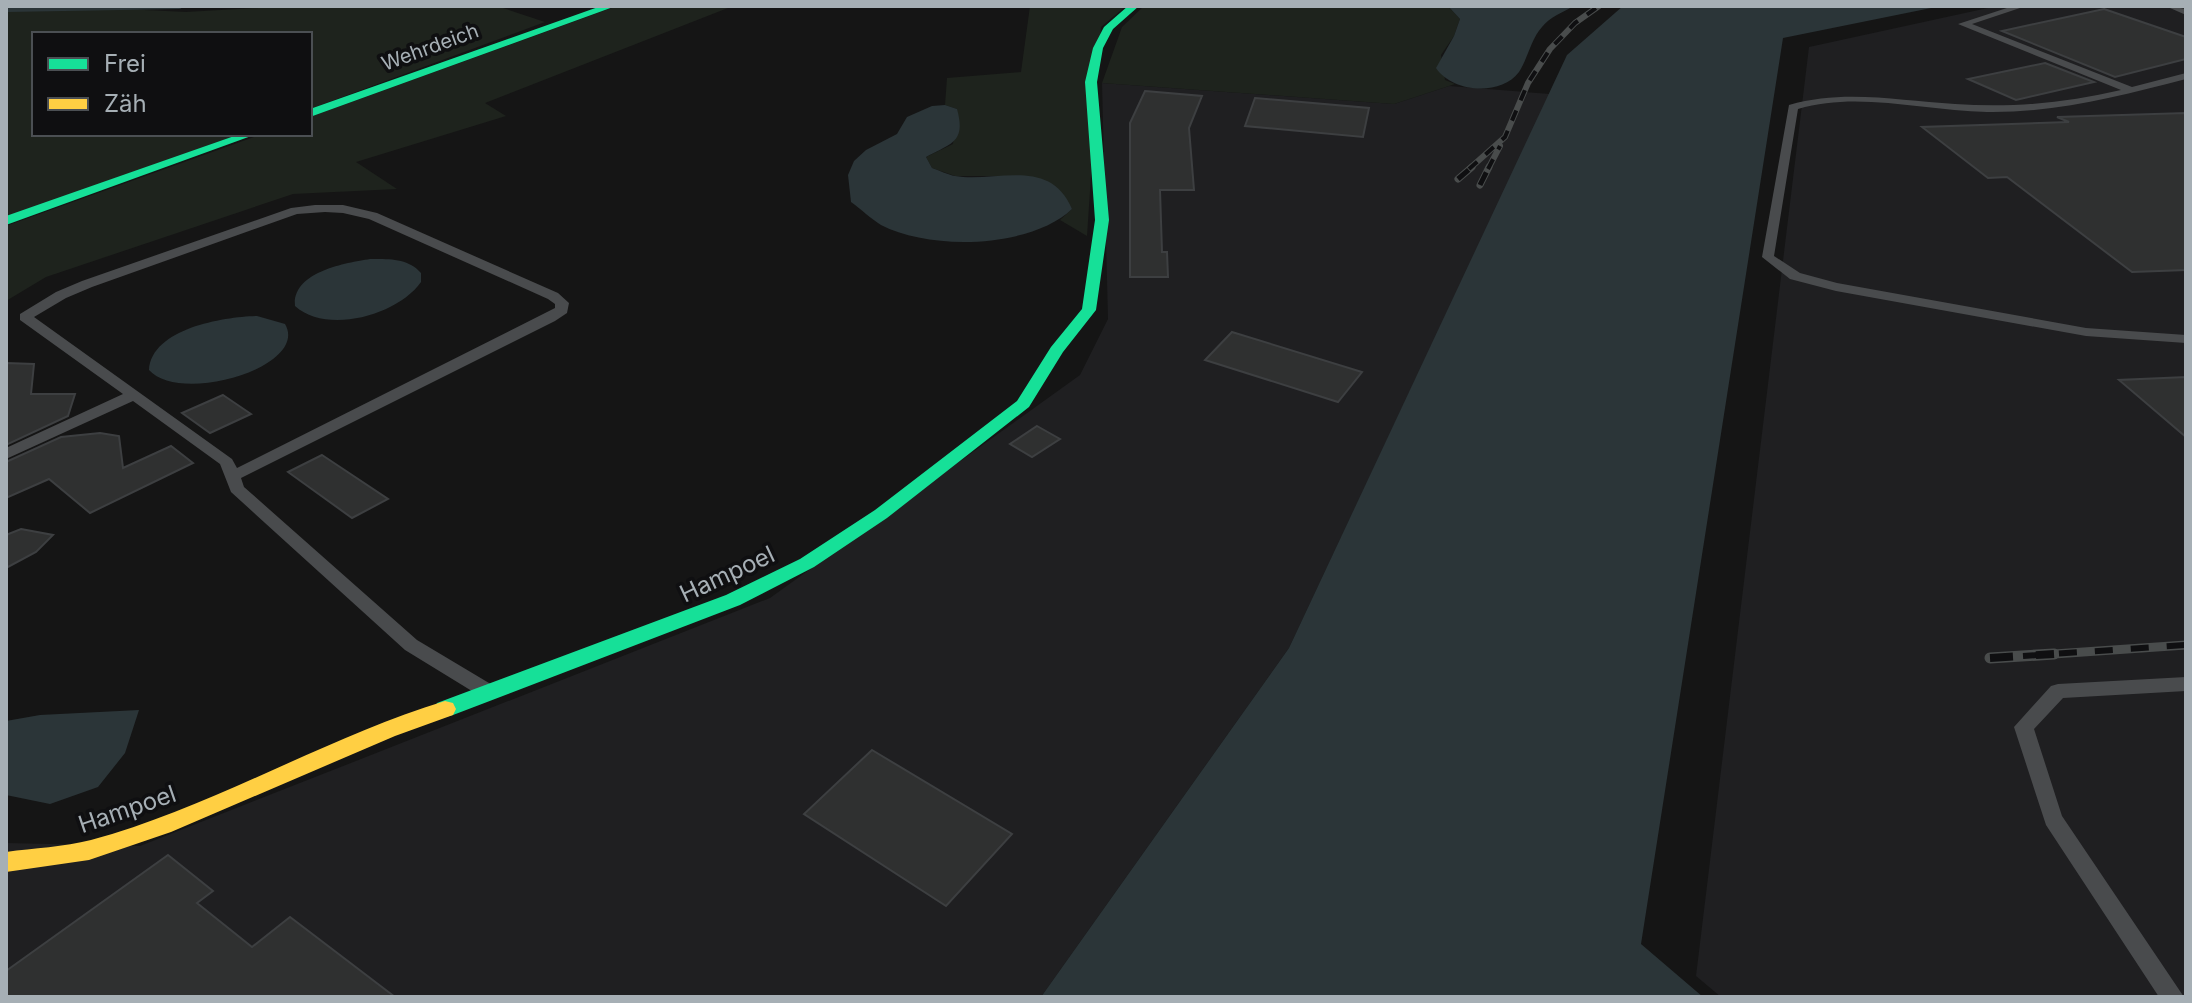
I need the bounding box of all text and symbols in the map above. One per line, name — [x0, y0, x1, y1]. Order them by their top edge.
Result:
street label: Wehrdeich — [378, 18, 482, 76]
legend — [32, 32, 312, 136]
text: Frei — [104, 49, 146, 78]
text: Zäh — [104, 89, 147, 118]
street label: Hampoel — [675, 539, 779, 609]
street label: Hampoel — [74, 779, 180, 839]

